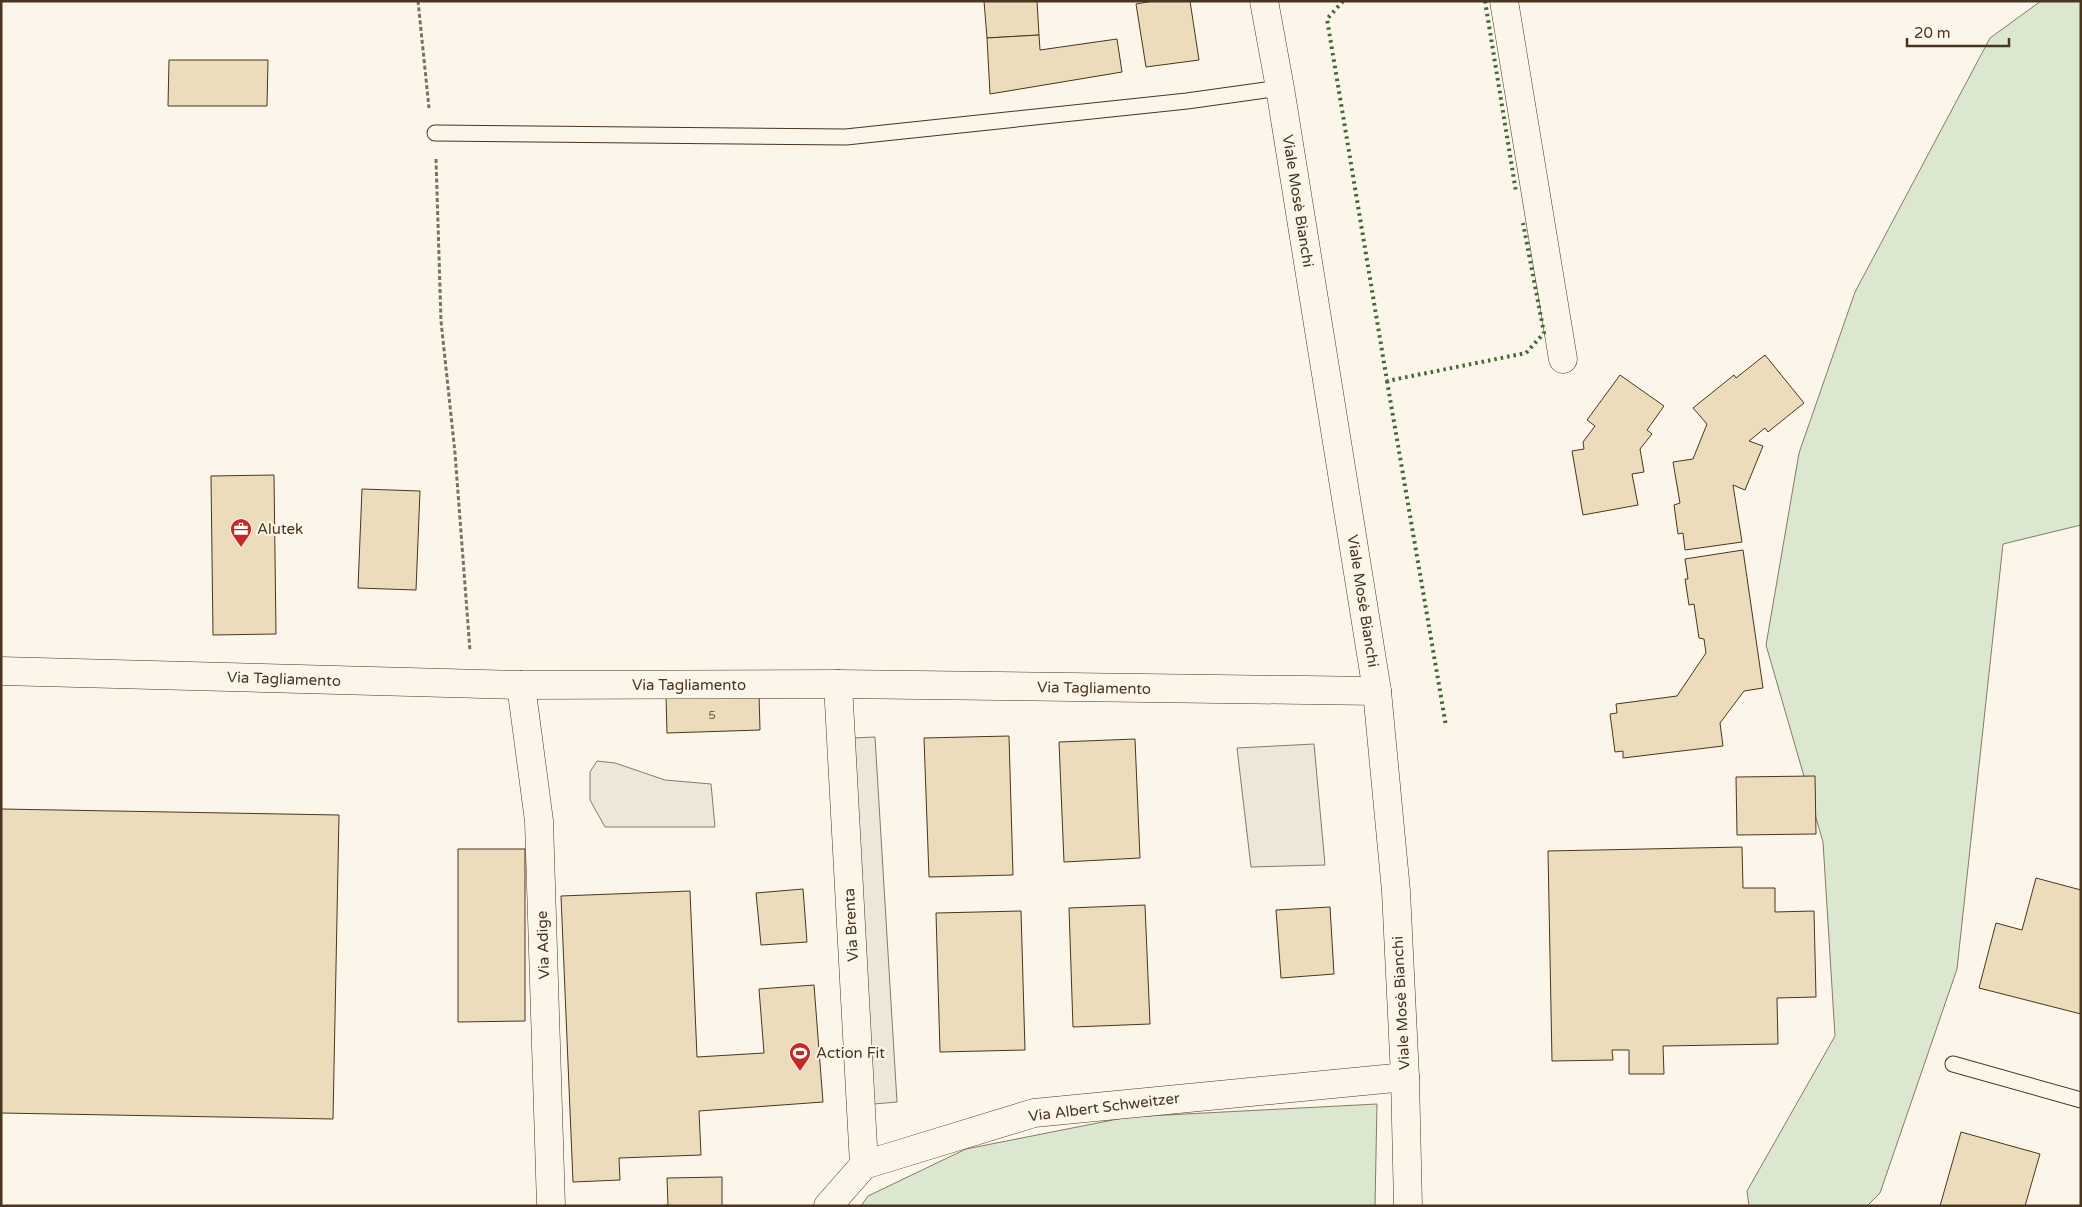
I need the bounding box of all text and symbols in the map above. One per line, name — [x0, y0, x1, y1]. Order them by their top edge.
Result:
scale bar — [1907, 15, 2010, 47]
text: 20 m — [1914, 24, 1951, 42]
street label: Viale Mosè Bianchi — [1279, 133, 1317, 269]
office icon: Alutek — [229, 517, 253, 548]
place label: Alutek — [257, 520, 303, 538]
street label: Viale Mosè Bianchi — [1344, 533, 1382, 669]
street label: Via Tagliamento — [227, 668, 341, 690]
street label: Via Tagliamento — [632, 676, 746, 694]
street label: Via Tagliamento — [1037, 678, 1151, 698]
house number: 5 — [708, 708, 716, 722]
street label: Via Brenta — [840, 888, 862, 962]
street label: Via Adige — [533, 910, 553, 980]
street label: Viale Mosè Bianchi — [1389, 936, 1413, 1070]
sports icon: Action Fit — [788, 1041, 812, 1072]
place label: Action Fit — [816, 1044, 885, 1062]
street label: Via Albert Schweitzer — [1027, 1089, 1181, 1125]

